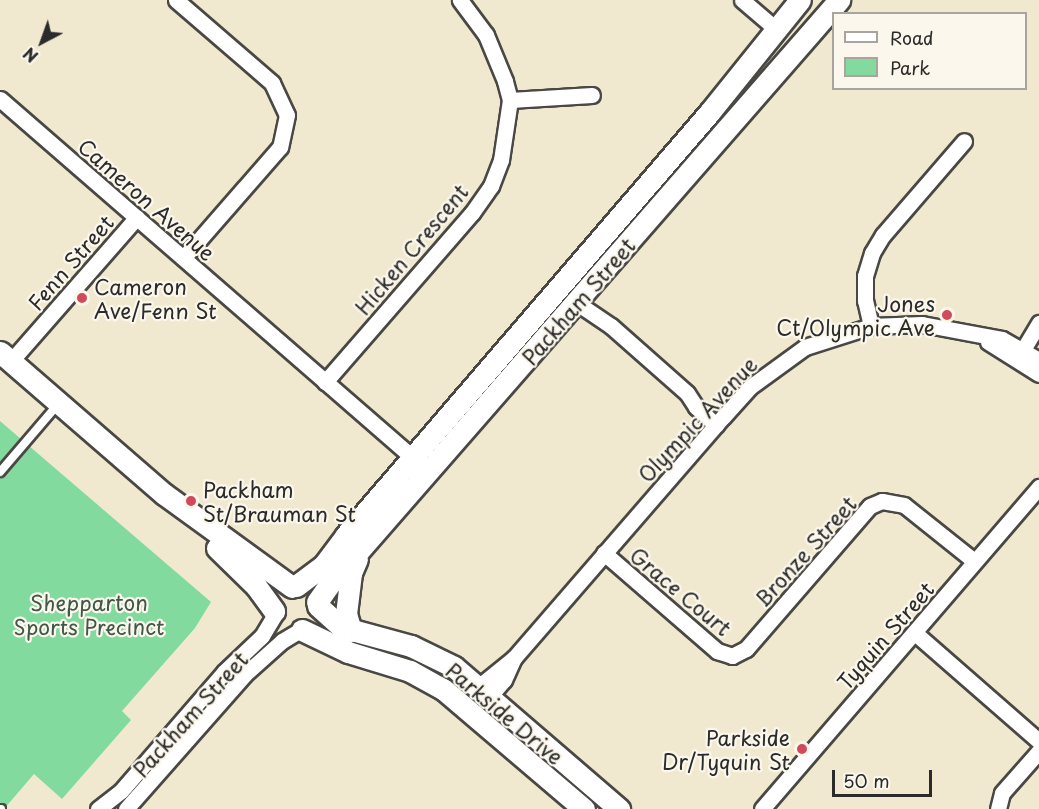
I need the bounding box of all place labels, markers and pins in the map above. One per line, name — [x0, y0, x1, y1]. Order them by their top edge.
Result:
place label: Cameron Ave/Fenn St — [94, 273, 217, 323]
place label: Jones Ct/Olympic Ave — [776, 290, 935, 340]
marker: Cameron Ave/Fenn St — [75, 291, 89, 305]
marker: Jones Ct/Olympic Ave — [940, 308, 954, 322]
place label: Packham St/Brauman St — [203, 476, 355, 526]
marker: Packham St/Brauman St — [184, 494, 198, 508]
place label: Parkside Dr/Tyquin St — [662, 724, 790, 774]
marker: Parkside Dr/Tyquin St — [795, 742, 809, 756]

